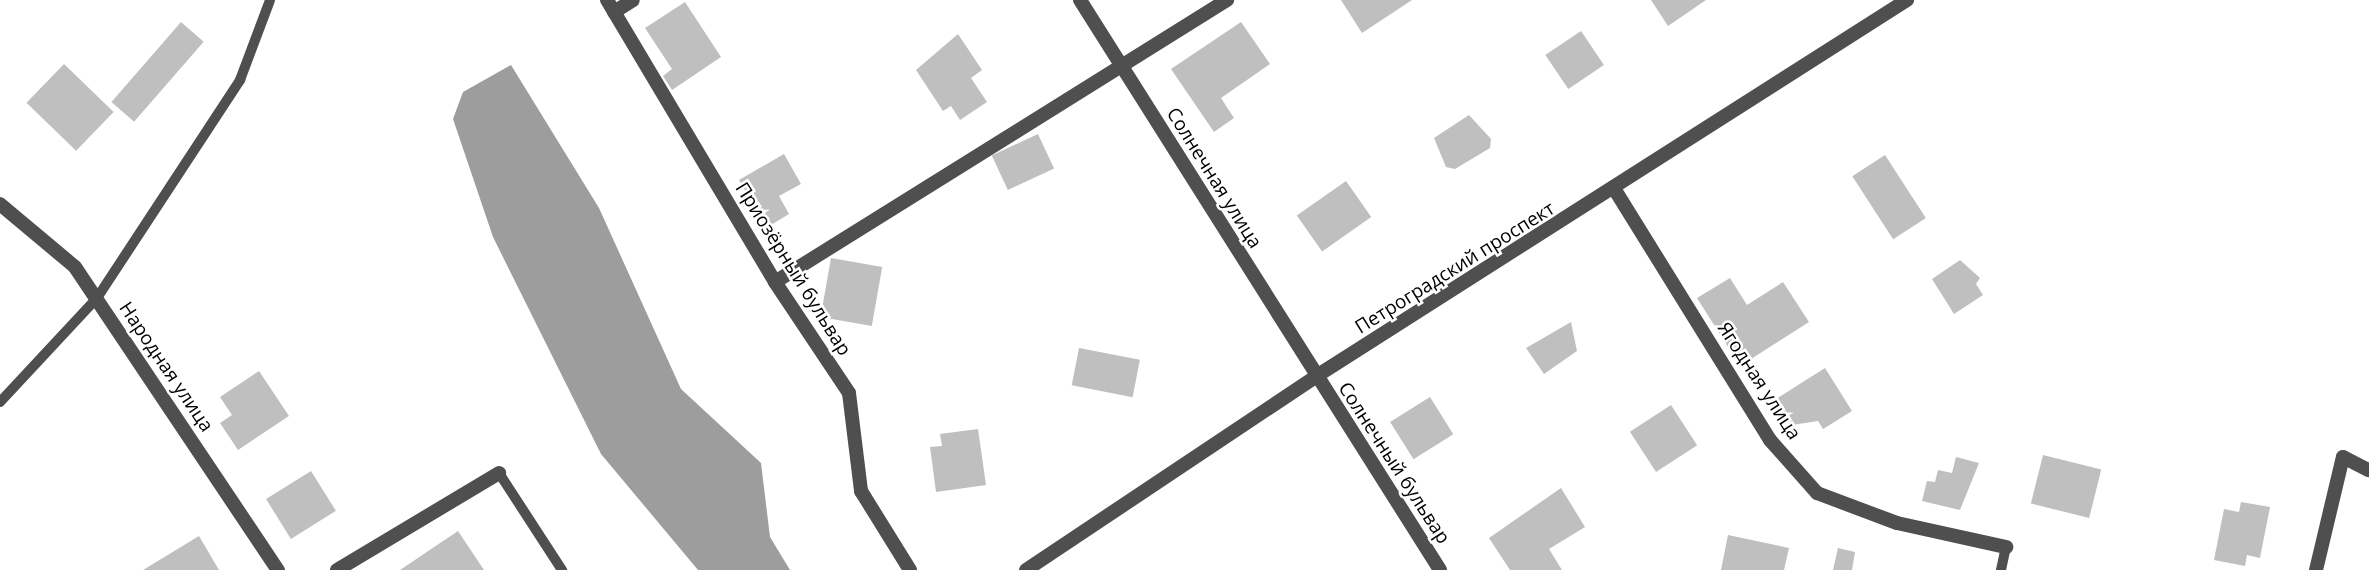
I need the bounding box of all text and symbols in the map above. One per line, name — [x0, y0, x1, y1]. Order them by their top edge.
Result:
street label: Солнечная улица — [1162, 103, 1266, 253]
street label: Приозёрный бульвар — [730, 178, 856, 360]
street label: Петроградский проспект — [1351, 197, 1559, 339]
street label: Народная улица — [114, 298, 218, 436]
street label: Ягодная улица — [1713, 318, 1805, 444]
street label: Солнечный бульвар — [1333, 378, 1455, 548]

